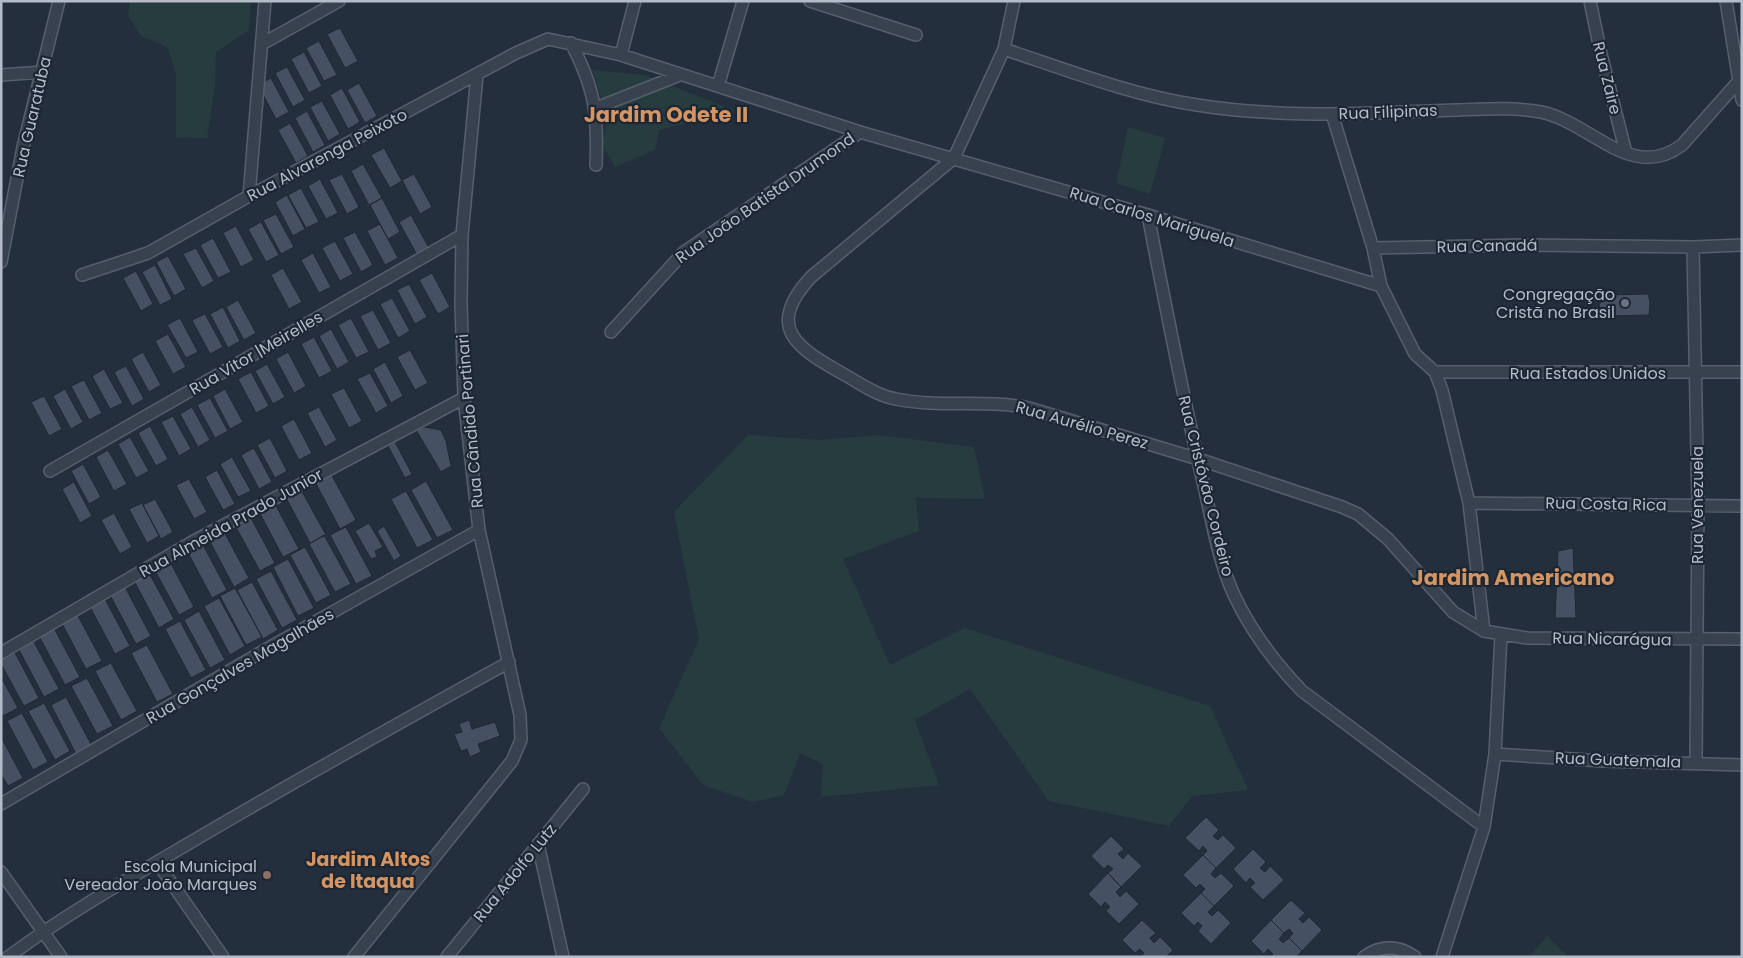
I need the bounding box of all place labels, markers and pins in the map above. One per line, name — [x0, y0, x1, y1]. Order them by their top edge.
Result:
place label: Congregação Cristã no Brasil — [1496, 283, 1615, 324]
marker: Congregação Cristã no Brasil — [1619, 297, 1631, 309]
place label: Escola Municipal Vereador João Marques — [64, 855, 257, 896]
marker: Escola Municipal Vereador João Marques — [261, 869, 273, 881]

